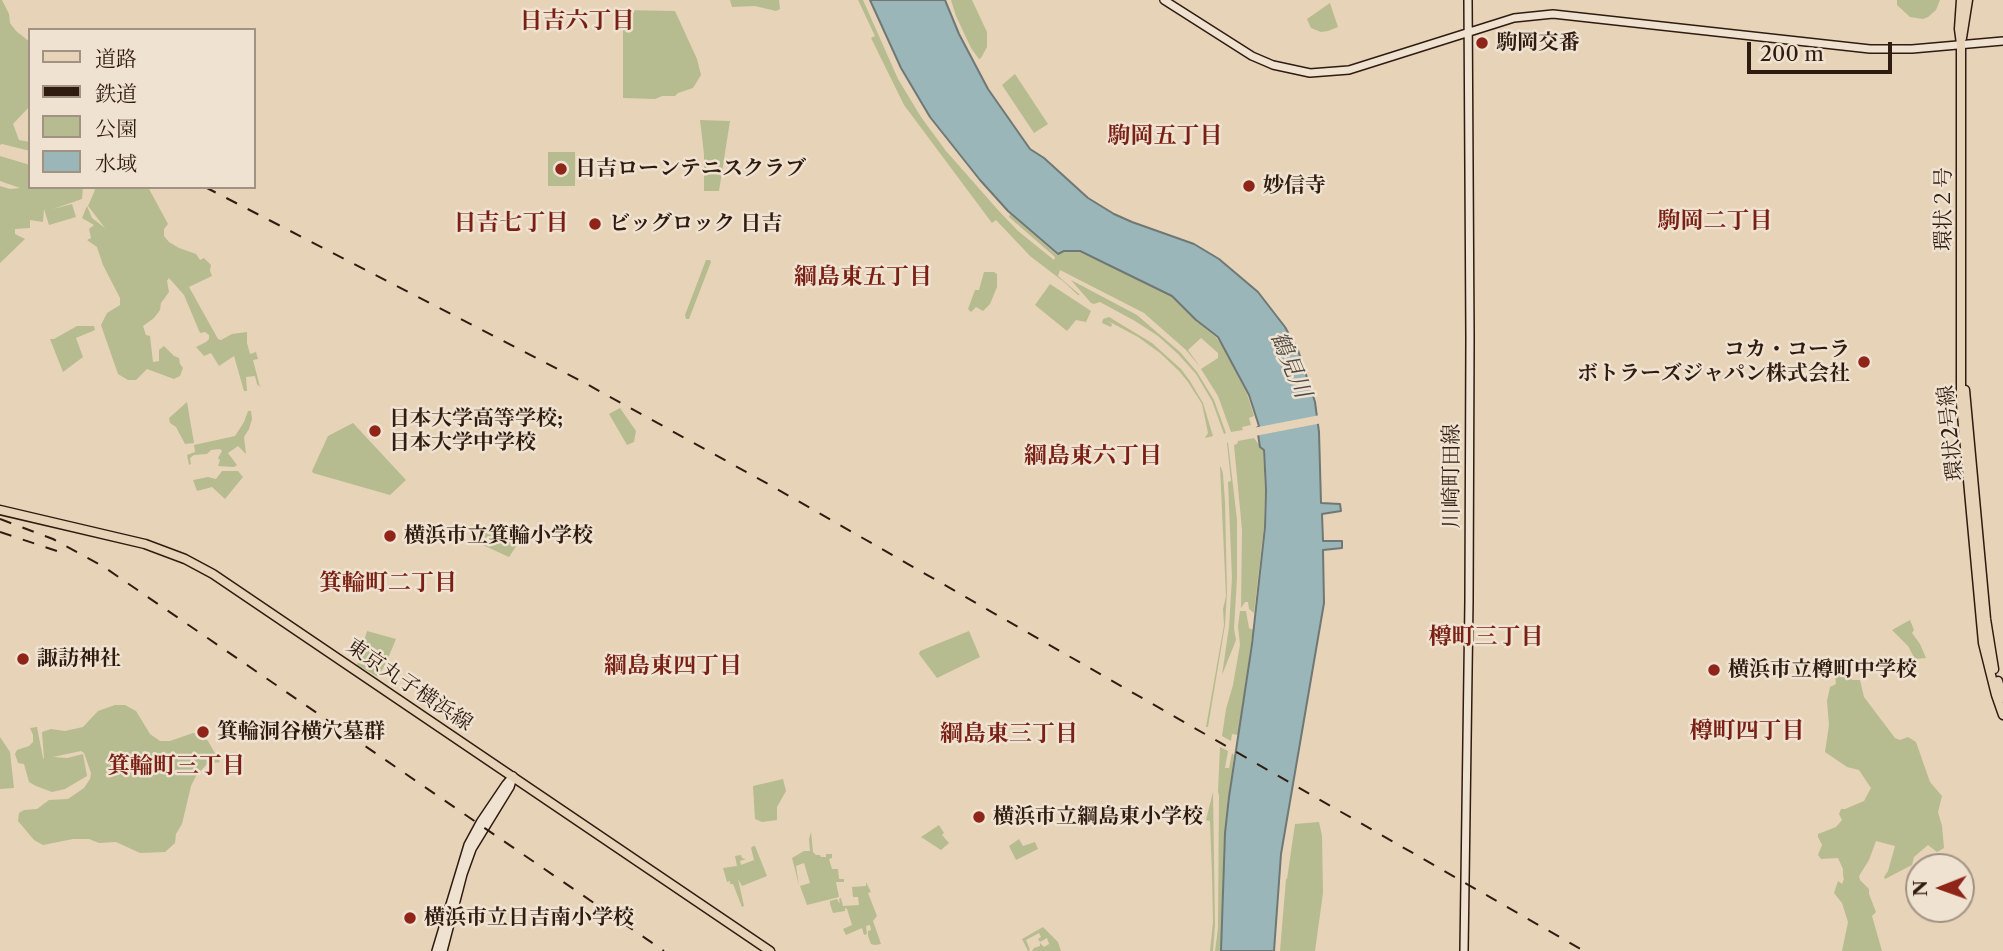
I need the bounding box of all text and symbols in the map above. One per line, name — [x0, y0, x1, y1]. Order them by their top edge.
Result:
district label: 日吉六丁目 — [520, 7, 634, 35]
legend — [28, 28, 256, 189]
scale bar — [1751, 28, 1896, 72]
place label: 駒岡交番 — [1496, 30, 1580, 56]
marker: 駒岡交番 — [1474, 35, 1490, 51]
text: 200 m — [1760, 41, 1824, 66]
text: 道路 — [95, 46, 137, 71]
text: 鉄道 — [95, 81, 137, 106]
text: 公園 — [95, 116, 137, 141]
district label: 駒岡五丁目 — [1108, 122, 1222, 150]
text: 水域 — [95, 151, 137, 176]
place label: 日吉ローンテニスクラブ — [575, 156, 806, 182]
marker: 日吉ローンテニスクラブ — [553, 161, 569, 177]
street label: 環状２号 — [1931, 167, 1957, 251]
place label: 妙信寺 — [1263, 173, 1326, 199]
marker: 妙信寺 — [1241, 178, 1257, 194]
district label: 駒岡二丁目 — [1658, 207, 1772, 235]
district label: 日吉七丁目 — [454, 209, 568, 237]
place label: ビッグロック 日吉 — [609, 211, 782, 237]
marker: ビッグロック 日吉 — [587, 216, 603, 232]
district label: 綱島東五丁目 — [794, 263, 932, 291]
water label: 鶴見川 — [1264, 328, 1316, 402]
place label: コカ・コーラ ボトラーズジャパン株式会社 — [1577, 337, 1850, 387]
marker: コカ・コーラ ボトラーズジャパン株式会社 — [1856, 354, 1872, 370]
street label: 環状2号線 — [1933, 384, 1969, 482]
place label: 日本大学高等学校; 日本大学中学校 — [389, 406, 563, 456]
marker: 日本大学高等学校; 日本大学中学校 — [367, 423, 383, 439]
street label: 川崎町田線 — [1439, 424, 1465, 528]
district label: 綱島東六丁目 — [1024, 442, 1162, 470]
place label: 横浜市立箕輪小学校 — [404, 523, 593, 549]
marker: 横浜市立箕輪小学校 — [382, 528, 398, 544]
district label: 箕輪町二丁目 — [319, 569, 457, 597]
district label: 樽町三丁目 — [1429, 623, 1543, 651]
street label: 東京丸子横浜線 — [341, 633, 477, 737]
place label: 諏訪神社 — [37, 646, 121, 672]
marker: 諏訪神社 — [15, 651, 31, 667]
district label: 綱島東四丁目 — [604, 652, 742, 680]
place label: 横浜市立樽町中学校 — [1728, 657, 1917, 683]
marker: 横浜市立樽町中学校 — [1706, 662, 1722, 678]
district label: 樽町四丁目 — [1690, 717, 1804, 745]
place label: 箕輪洞谷横穴墓群 — [217, 719, 385, 745]
district label: 綱島東三丁目 — [940, 720, 1078, 748]
marker: 箕輪洞谷横穴墓群 — [195, 724, 211, 740]
district label: 箕輪町三丁目 — [107, 752, 245, 780]
place label: 横浜市立綱島東小学校 — [993, 804, 1203, 830]
marker: 横浜市立綱島東小学校 — [971, 809, 987, 825]
north arrow — [1905, 853, 1975, 923]
text: N — [1909, 880, 1932, 897]
place label: 横浜市立日吉南小学校 — [424, 905, 634, 931]
marker: 横浜市立日吉南小学校 — [402, 910, 418, 926]

